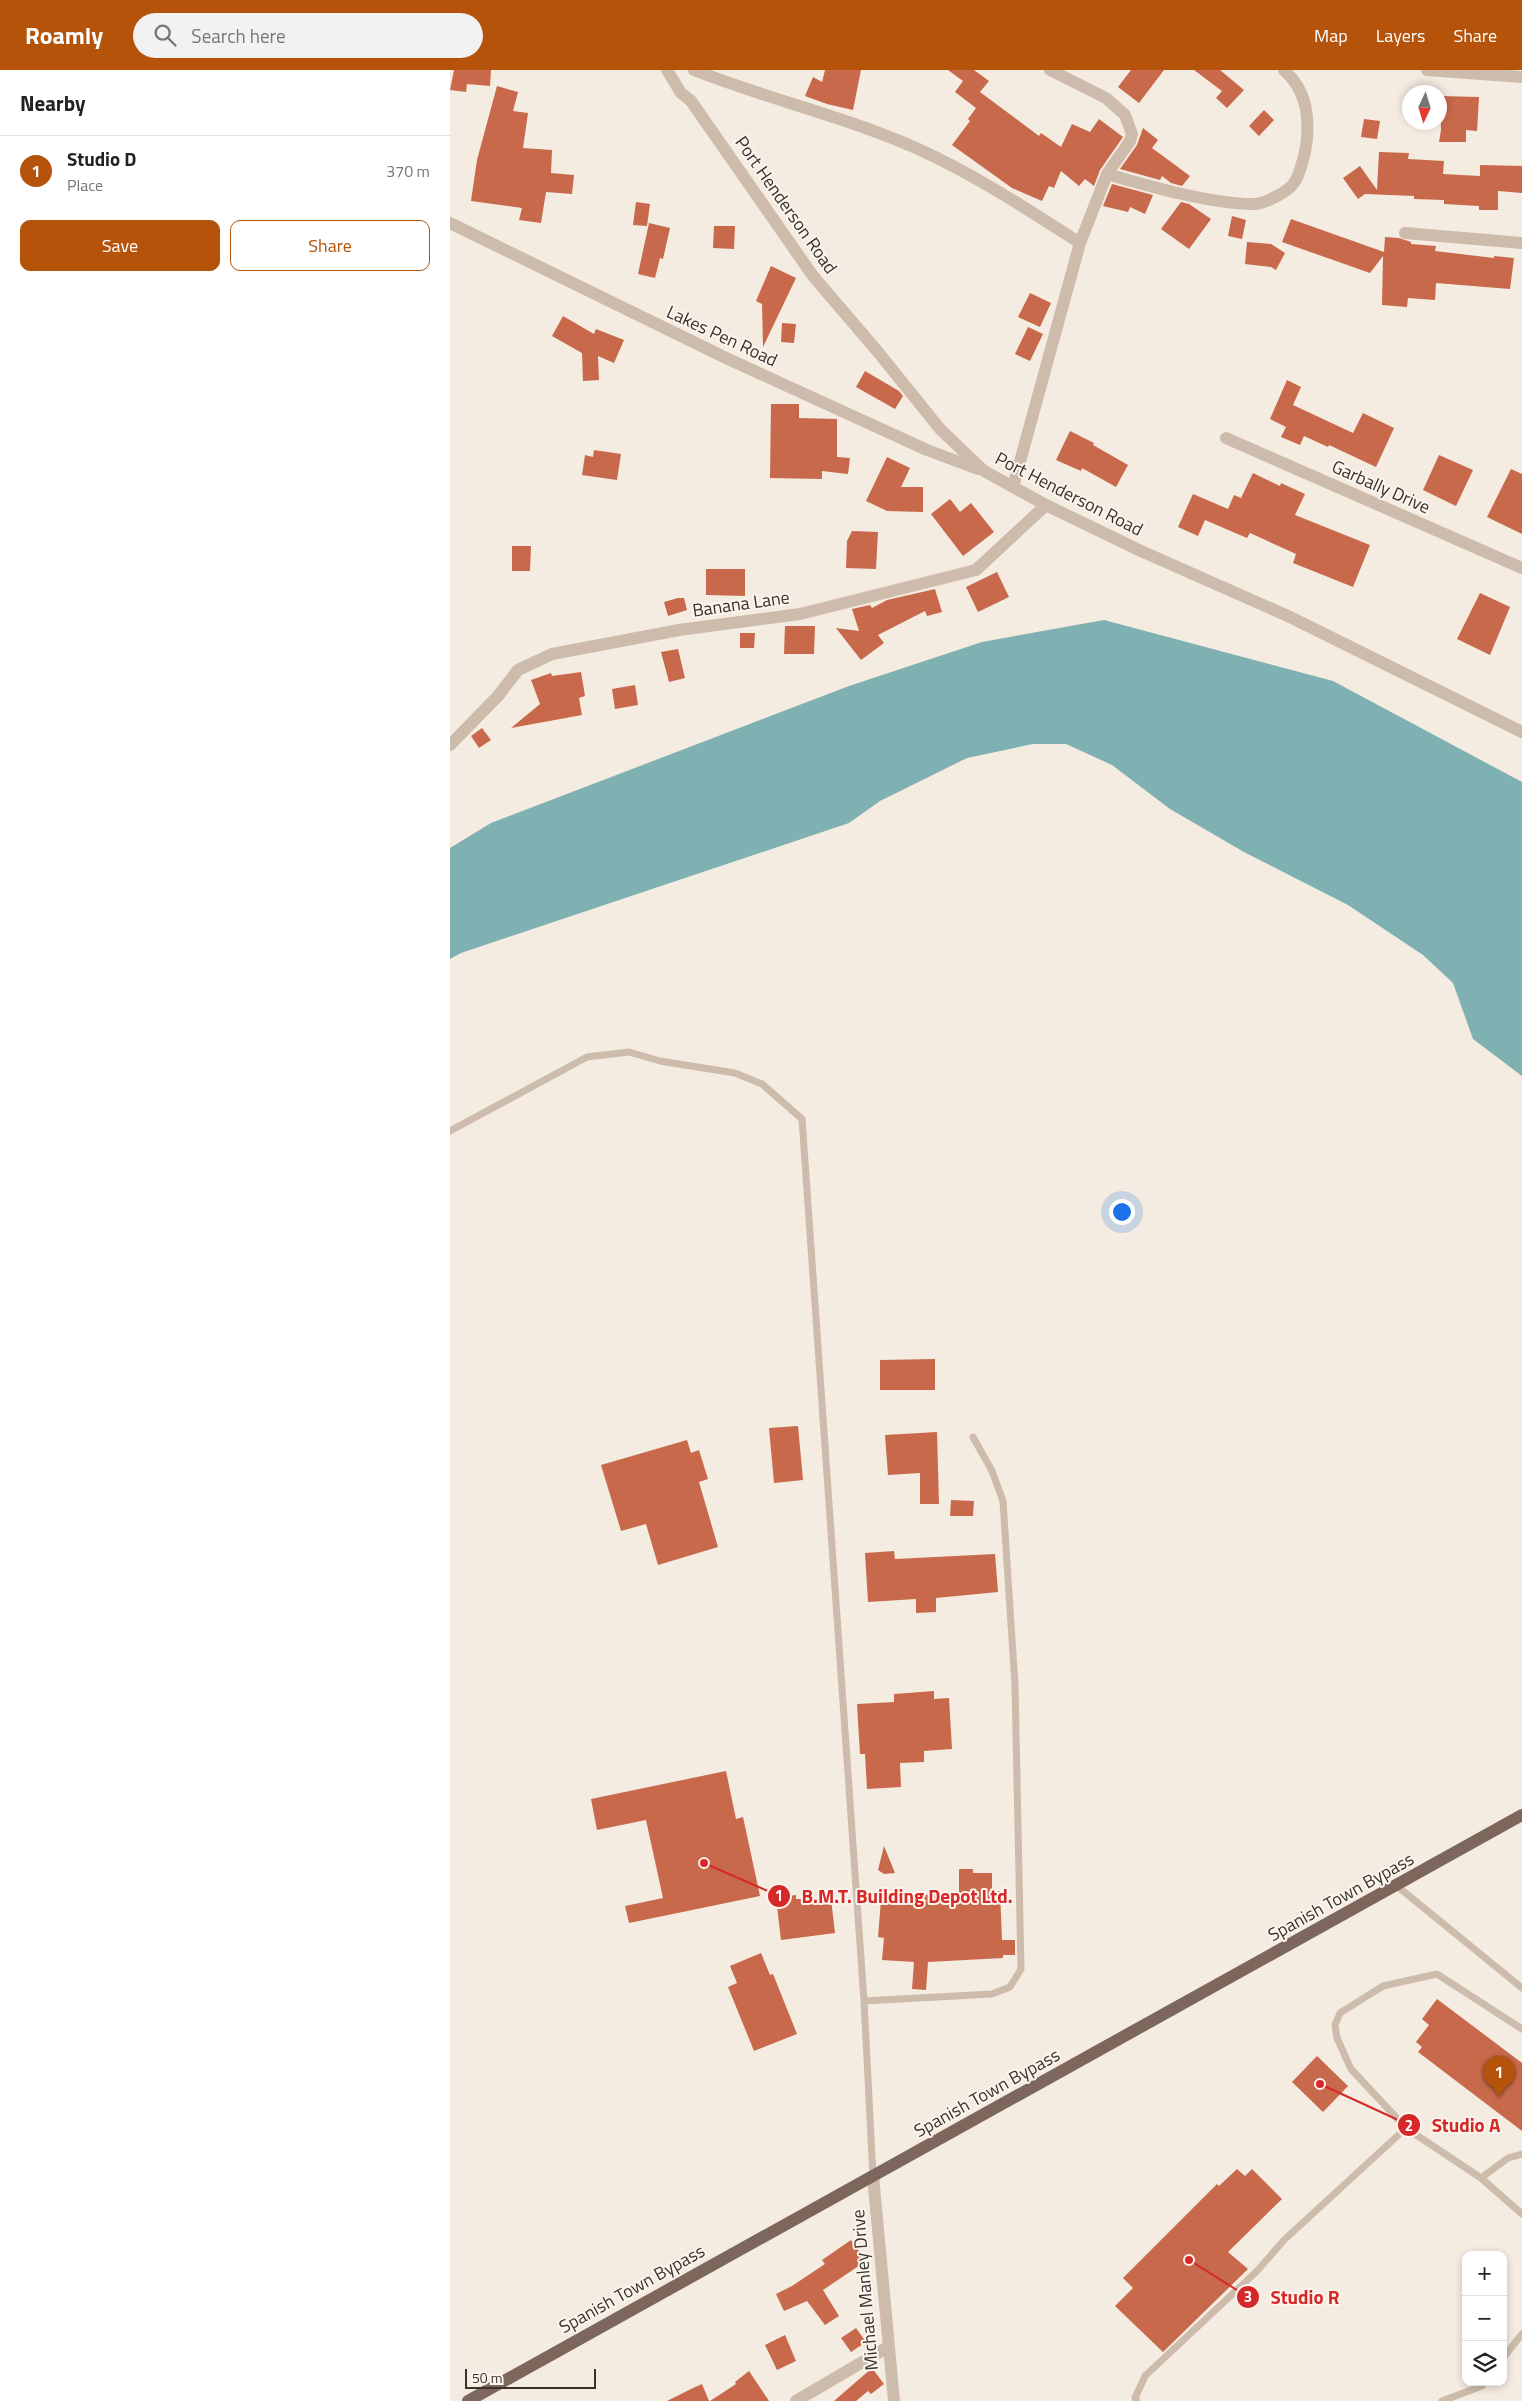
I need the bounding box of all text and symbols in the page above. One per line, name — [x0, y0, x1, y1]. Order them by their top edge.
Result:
search box — [133, 13, 483, 58]
text: Roamly — [25, 17, 103, 53]
icon: search — [151, 21, 179, 49]
text: Search here — [191, 21, 286, 50]
text: Map — [1314, 22, 1348, 49]
text: Layers — [1376, 22, 1425, 49]
text: Share — [1453, 22, 1497, 49]
north arrow — [1402, 85, 1447, 130]
text: Nearby — [20, 87, 85, 119]
street label: Port Henderson Road — [729, 130, 844, 279]
text: Studio D — [67, 144, 136, 173]
text: 1 — [32, 159, 40, 183]
text: 370 m — [386, 159, 430, 183]
text: Place — [67, 173, 103, 197]
button: Save — [20, 220, 220, 271]
button: Share — [230, 220, 430, 271]
street label: Lakes Pen Road — [662, 298, 782, 373]
street label: Port Henderson Road — [991, 445, 1148, 543]
street label: Garbally Drive — [1328, 453, 1435, 520]
street label: Banana Lane — [691, 583, 791, 624]
your location — [1109, 1199, 1135, 1225]
street label: Spanish Town Bypass — [1263, 1845, 1419, 1948]
callout: B.M.T. Building Depot Ltd. — [766, 1879, 1022, 1913]
text: B.M.T. Building Depot Ltd. — [801, 1881, 1013, 1910]
text: 1 — [775, 1884, 783, 1907]
street label: Spanish Town Bypass — [909, 2041, 1065, 2144]
pin: 1 — [1483, 2056, 1515, 2097]
callout: Studio A — [1396, 2108, 1510, 2142]
text: Studio A — [1432, 2110, 1501, 2139]
text: 2 — [1405, 2114, 1413, 2137]
street label: Michael Manley Drive — [844, 2208, 885, 2372]
street label: Spanish Town Bypass — [554, 2237, 710, 2340]
map controls — [1462, 2251, 1507, 2386]
button: + — [1462, 2251, 1507, 2296]
callout: Studio R — [1235, 2280, 1349, 2314]
text: Studio R — [1270, 2282, 1340, 2311]
text: 3 — [1244, 2285, 1252, 2308]
button: − — [1462, 2296, 1507, 2341]
button: layers — [1462, 2341, 1507, 2386]
scale bar — [465, 2366, 596, 2389]
text: 50 m — [472, 2367, 502, 2388]

